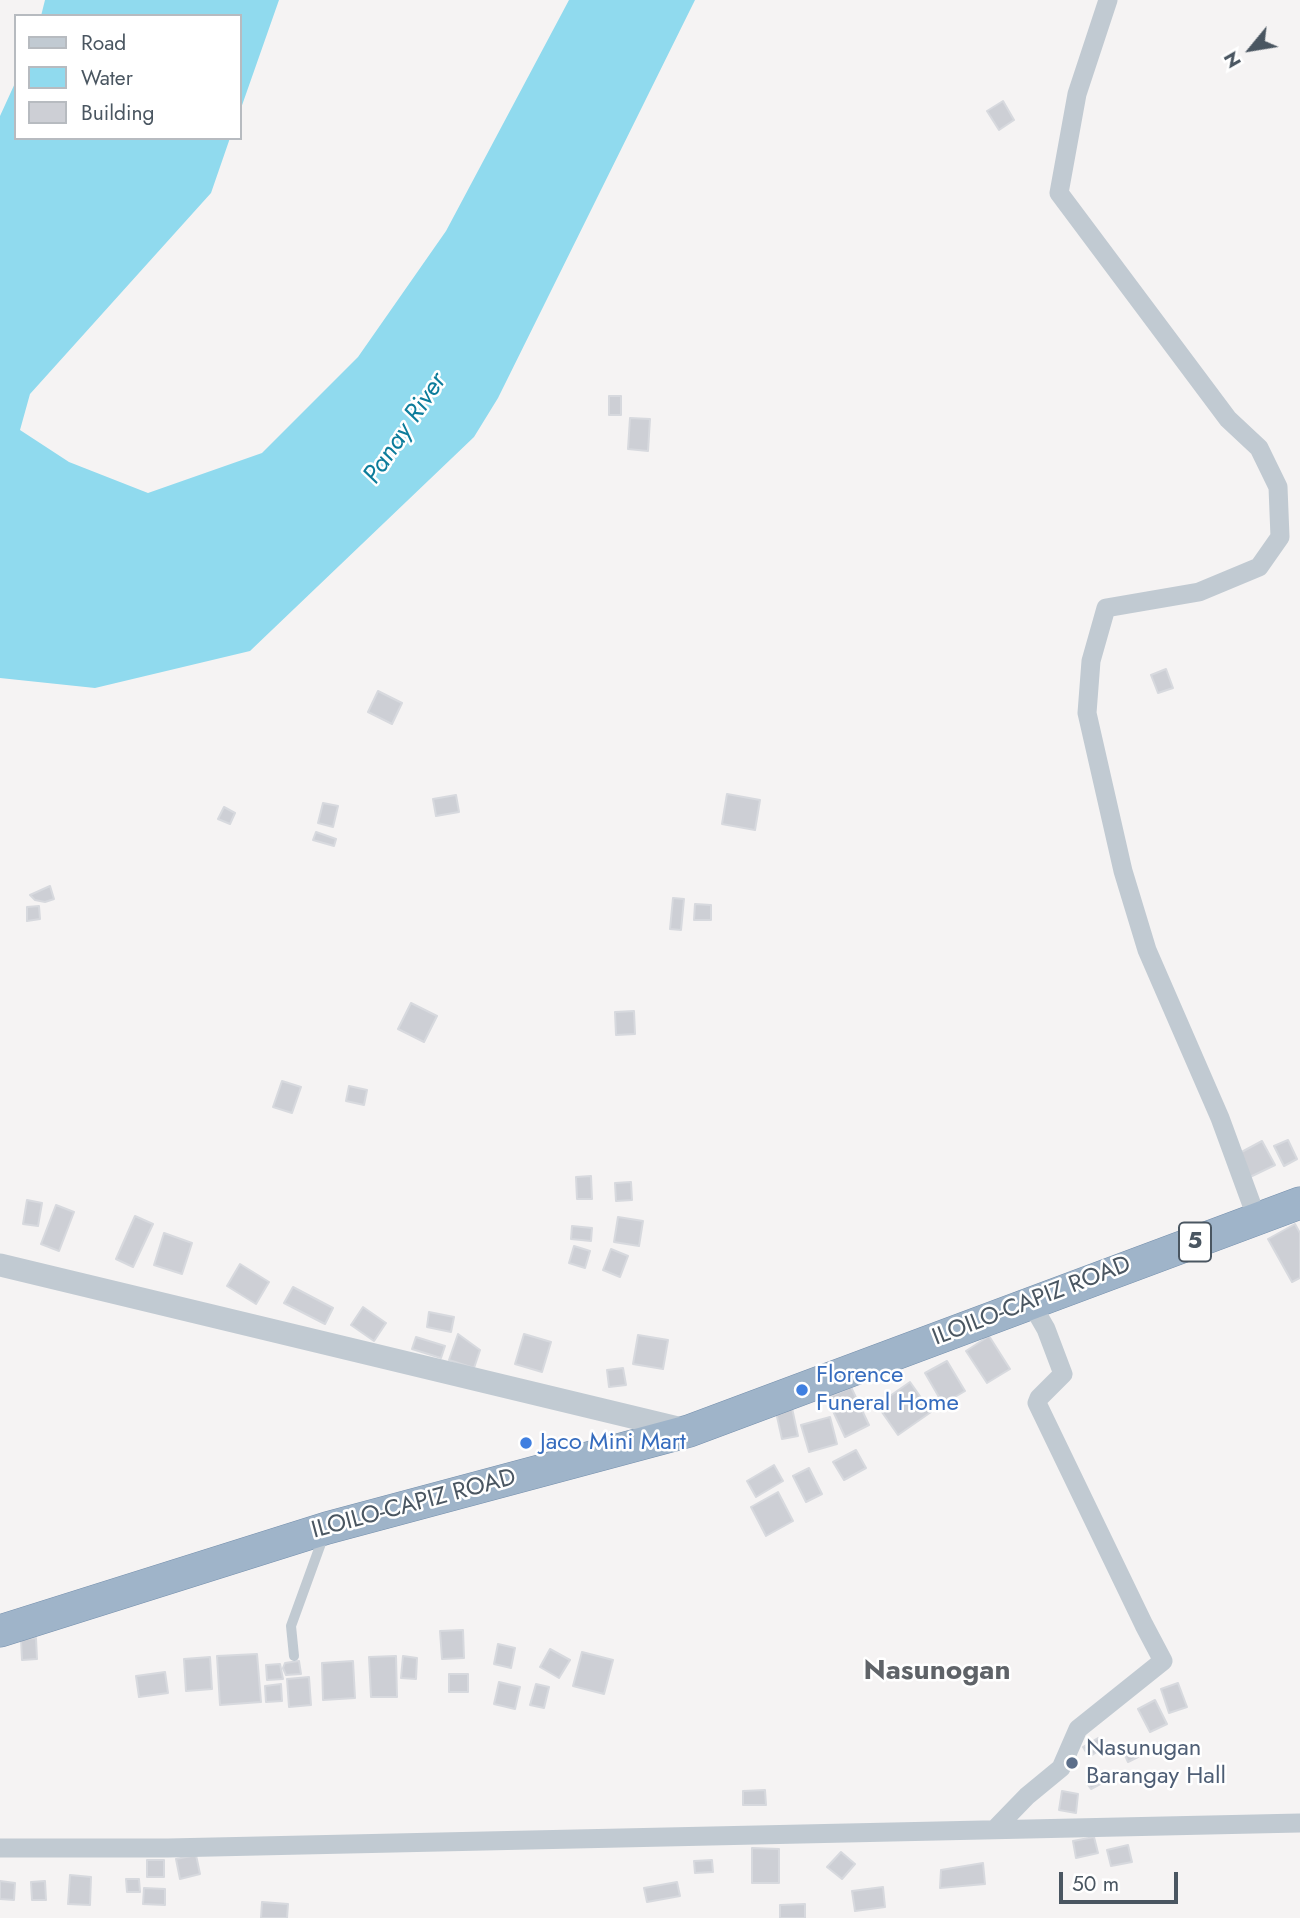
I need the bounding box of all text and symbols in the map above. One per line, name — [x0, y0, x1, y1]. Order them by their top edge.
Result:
legend — [14, 14, 242, 140]
north arrow — [1216, 14, 1286, 84]
text: Road — [81, 28, 126, 58]
text: N — [1217, 46, 1248, 73]
text: Water — [81, 63, 133, 93]
text: Building — [81, 98, 154, 128]
water label: Panay River — [358, 368, 454, 490]
road number: 5 — [1179, 1222, 1211, 1261]
street label: ILOILO-CAPIZ ROAD — [929, 1251, 1135, 1353]
place label: Florence Funeral Home — [816, 1362, 959, 1418]
marker: Florence Funeral Home — [794, 1382, 810, 1398]
place label: Jaco Mini Mart — [540, 1429, 686, 1457]
marker: Jaco Mini Mart — [518, 1435, 534, 1451]
street label: ILOILO-CAPIZ ROAD — [309, 1464, 519, 1546]
district label: Nasunogan — [863, 1655, 1011, 1689]
place label: Nasunugan Barangay Hall — [1086, 1735, 1226, 1791]
marker: Nasunugan Barangay Hall — [1064, 1755, 1080, 1771]
scale bar — [1062, 1858, 1181, 1902]
text: 50 m — [1072, 1869, 1119, 1899]

